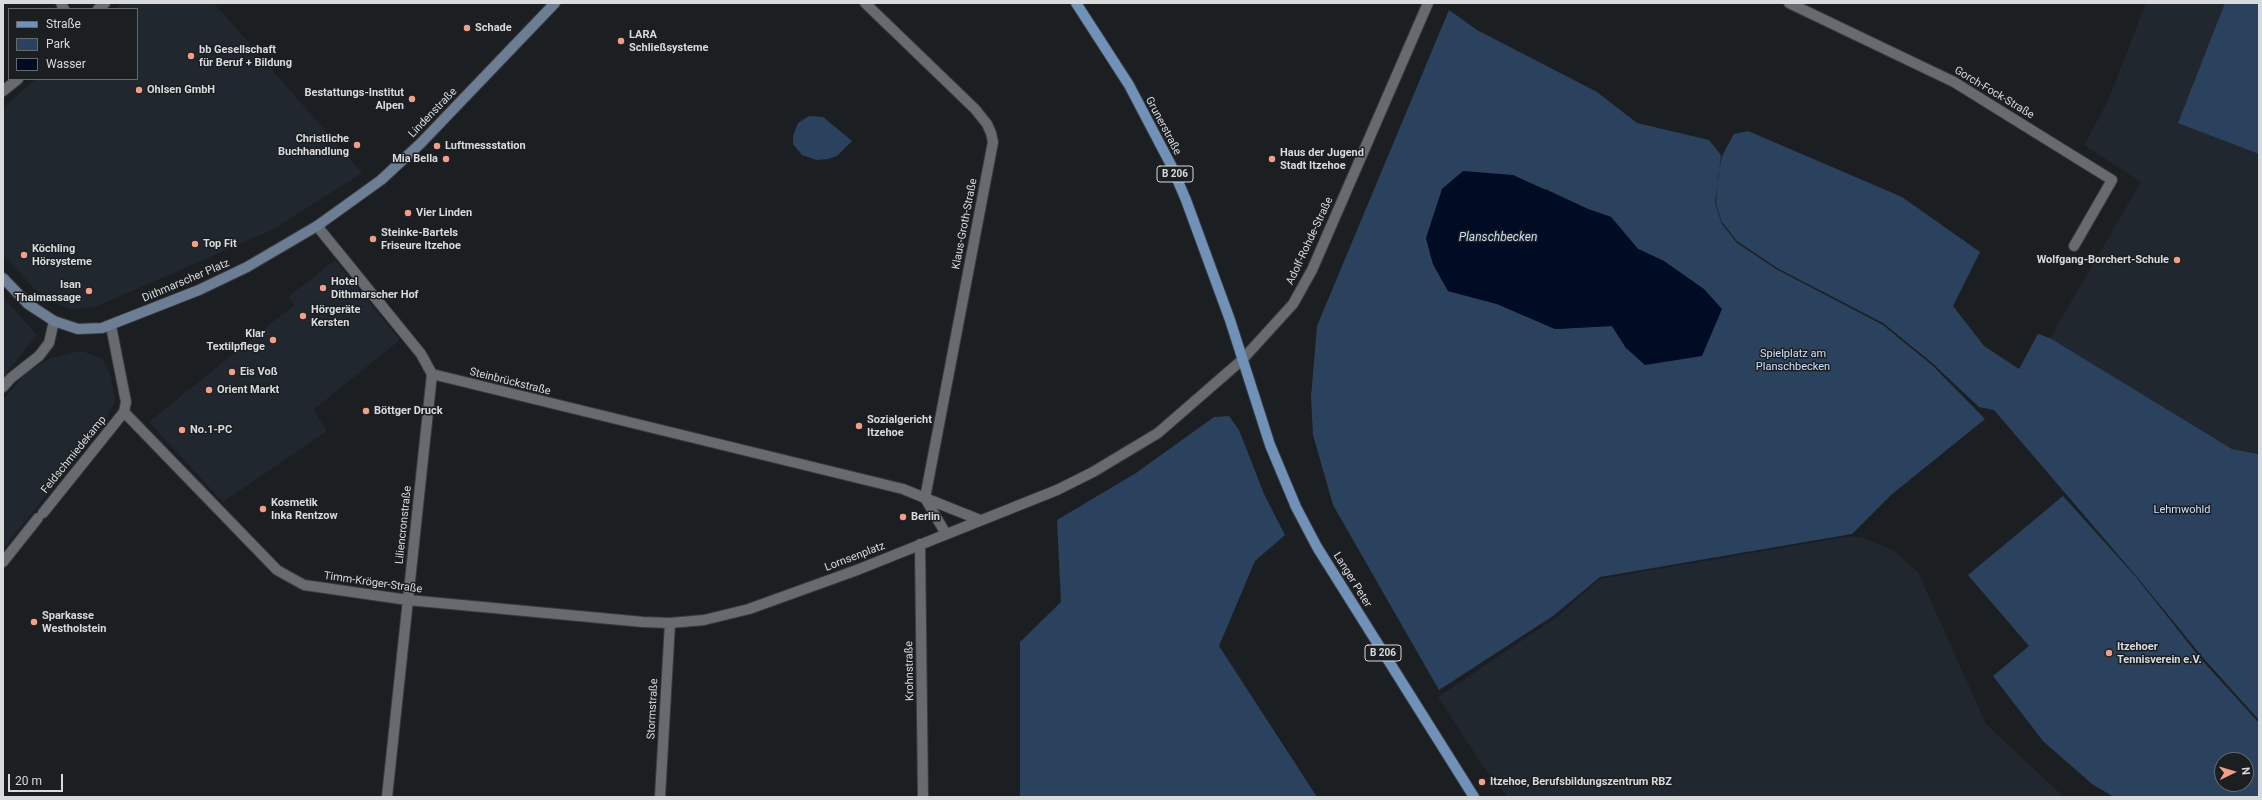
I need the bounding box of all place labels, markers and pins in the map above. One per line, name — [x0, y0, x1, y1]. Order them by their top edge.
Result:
place label: Schade — [475, 21, 512, 35]
marker: Schade — [462, 23, 472, 33]
place label: LARA Schließsysteme — [629, 28, 708, 54]
marker: LARA Schließsysteme — [616, 36, 626, 46]
place label: bb Gesellschaft für Beruf + Bildung — [199, 43, 292, 69]
marker: bb Gesellschaft für Beruf + Bildung — [186, 51, 196, 61]
place label: Ohlsen GmbH — [147, 83, 215, 97]
marker: Ohlsen GmbH — [134, 85, 144, 95]
place label: Bestattungs-Institut Alpen — [304, 86, 404, 112]
marker: Bestattungs-Institut Alpen — [407, 94, 417, 104]
place label: Christliche Buchhandlung — [278, 132, 349, 158]
place label: Luftmessstation — [445, 139, 526, 153]
marker: Christliche Buchhandlung — [352, 140, 362, 150]
marker: Luftmessstation — [432, 141, 442, 151]
place label: Haus der Jugend Stadt Itzehoe — [1280, 146, 1364, 172]
place label: Mia Bella — [392, 152, 438, 166]
marker: Mia Bella — [441, 154, 451, 164]
marker: Haus der Jugend Stadt Itzehoe — [1267, 154, 1277, 164]
place label: Vier Linden — [416, 206, 472, 220]
marker: Vier Linden — [403, 208, 413, 218]
place label: Steinke-Bartels Friseure Itzehoe — [381, 226, 461, 252]
marker: Steinke-Bartels Friseure Itzehoe — [368, 234, 378, 244]
place label: Top Fit — [203, 237, 237, 251]
marker: Top Fit — [190, 239, 200, 249]
place label: Köchling Hörsysteme — [32, 242, 92, 268]
marker: Köchling Hörsysteme — [19, 250, 29, 260]
place label: Wolfgang-Borchert-Schule — [2037, 253, 2169, 267]
marker: Wolfgang-Borchert-Schule — [2172, 255, 2182, 265]
place label: Hotel Dithmarscher Hof — [331, 275, 419, 301]
place label: Isan Thaimassage — [14, 278, 81, 304]
marker: Hotel Dithmarscher Hof — [318, 283, 328, 293]
marker: Isan Thaimassage — [84, 286, 94, 296]
place label: Hörgeräte Kersten — [311, 303, 361, 329]
marker: Hörgeräte Kersten — [298, 311, 308, 321]
place label: Klar Textilpflege — [207, 327, 265, 353]
marker: Klar Textilpflege — [268, 335, 278, 345]
place label: Eis Voß — [240, 365, 278, 379]
marker: Eis Voß — [227, 367, 237, 377]
place label: Orient Markt — [217, 383, 279, 397]
marker: Orient Markt — [204, 385, 214, 395]
place label: Böttger Druck — [374, 404, 443, 418]
marker: Böttger Druck — [361, 406, 371, 416]
place label: Sozialgericht Itzehoe — [867, 413, 932, 439]
marker: Sozialgericht Itzehoe — [854, 421, 864, 431]
place label: No.1-PC — [190, 423, 232, 437]
marker: No.1-PC — [177, 425, 187, 435]
place label: Kosmetik Inka Rentzow — [271, 496, 338, 522]
marker: Kosmetik Inka Rentzow — [258, 504, 268, 514]
place label: Berlin — [911, 510, 940, 524]
marker: Berlin — [898, 512, 908, 522]
place label: Sparkasse Westholstein — [42, 609, 106, 635]
marker: Sparkasse Westholstein — [29, 617, 39, 627]
place label: Itzehoer Tennisverein e.V. — [2117, 640, 2202, 666]
marker: Itzehoer Tennisverein e.V. — [2104, 648, 2114, 658]
place label: Itzehoe, Berufsbildungszentrum RBZ — [1490, 775, 1672, 789]
marker: Itzehoe, Berufsbildungszentrum RBZ — [1477, 777, 1487, 787]

